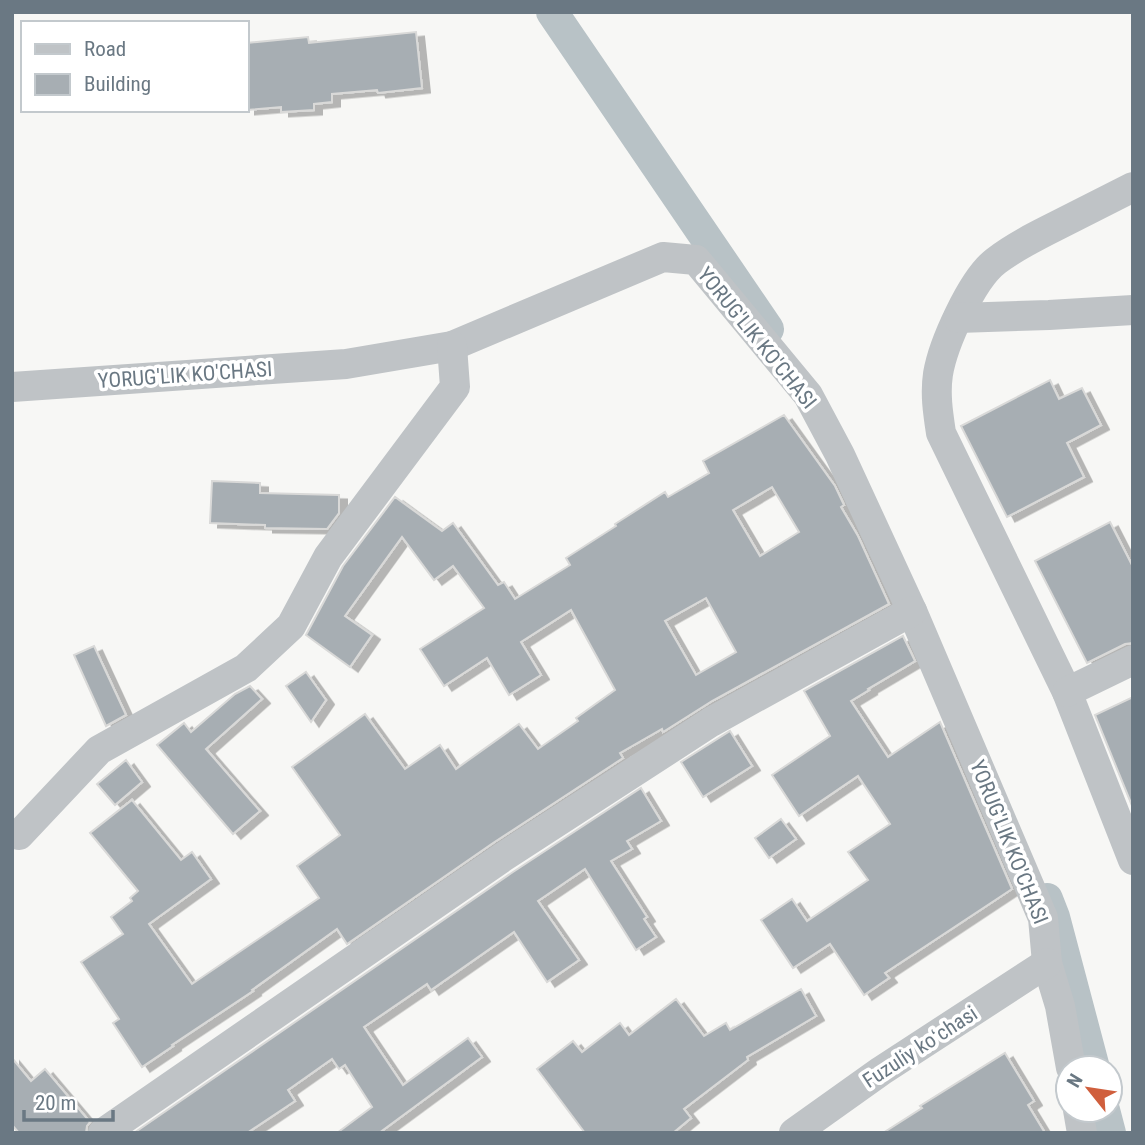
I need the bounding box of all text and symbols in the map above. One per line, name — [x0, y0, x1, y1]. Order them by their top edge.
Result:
legend — [21, 21, 248, 112]
text: Road — [84, 37, 126, 61]
text: Building — [84, 72, 151, 96]
street label: YORUG'LIK KO'CHASI — [693, 263, 821, 413]
street label: YORUG'LIK KO'CHASI — [97, 357, 273, 393]
street label: YORUG'LIK KO'CHASI — [965, 757, 1053, 927]
street label: Fuzuliy koʻchasi — [858, 1001, 982, 1093]
north arrow — [1054, 1054, 1124, 1124]
text: N — [1062, 1070, 1088, 1092]
scale bar — [24, 1078, 114, 1122]
text: 20 m — [35, 1091, 76, 1115]

